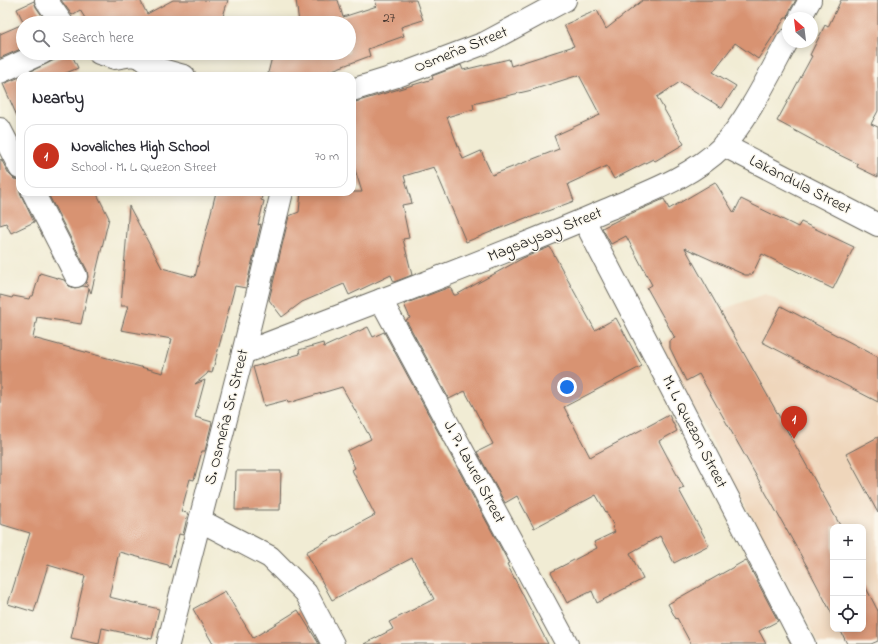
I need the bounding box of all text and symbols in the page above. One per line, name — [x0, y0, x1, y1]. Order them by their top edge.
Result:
house number: 27 — [383, 8, 396, 29]
north arrow — [782, 12, 818, 48]
search box — [16, 16, 356, 60]
street label: Osmeña Street — [411, 20, 512, 80]
icon: search — [30, 27, 52, 49]
text: Search here — [62, 27, 134, 49]
text: Nearby — [32, 86, 84, 111]
text: Novaliches High School — [71, 136, 209, 158]
text: 1 — [44, 147, 48, 166]
text: 70 m — [315, 147, 339, 166]
street label: Lakandula Street — [745, 149, 856, 221]
text: School · M. L. Quezon Street — [71, 158, 217, 177]
street label: Magsaysay Street — [484, 201, 606, 269]
street label: S. Osmeña Sr. Street — [199, 346, 256, 487]
street label: M. L. Quezon Street — [655, 371, 733, 493]
your location — [557, 377, 577, 397]
pin: 1 — [781, 406, 807, 439]
street label: J. P. Laurel Street — [437, 416, 512, 528]
map controls — [830, 524, 866, 632]
button: + — [830, 524, 866, 560]
button: − — [830, 560, 866, 596]
button: locate — [830, 596, 866, 632]

